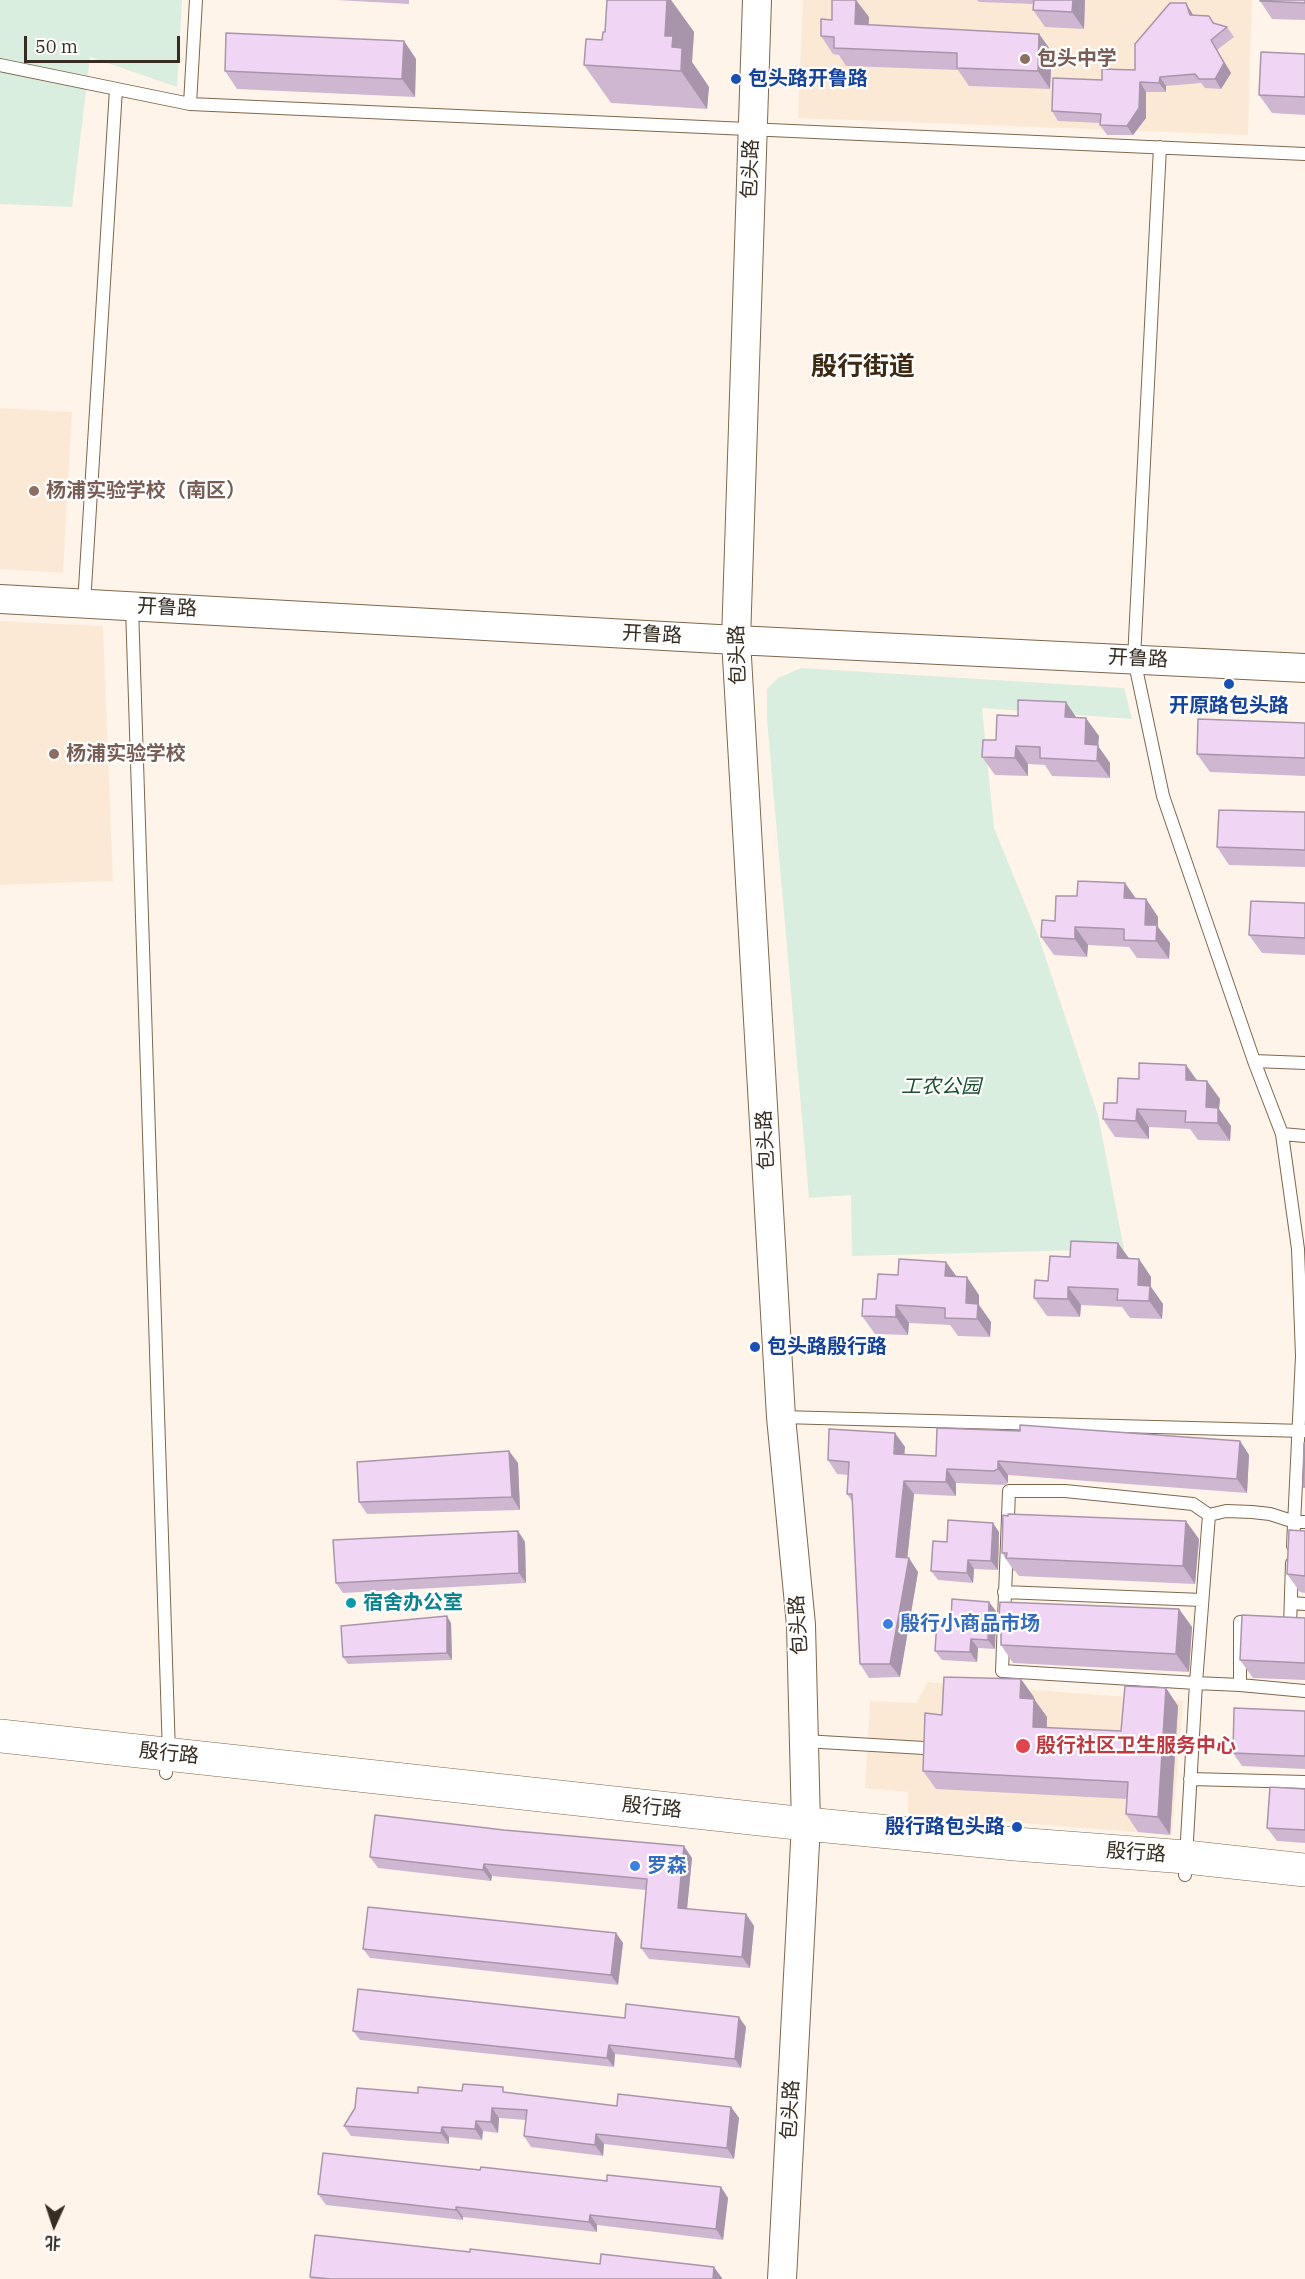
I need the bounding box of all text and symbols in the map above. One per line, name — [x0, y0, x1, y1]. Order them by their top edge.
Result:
scale bar — [27, 24, 183, 62]
text: 50 m — [35, 35, 78, 58]
place label: 包头中学 — [1037, 47, 1117, 71]
marker: 包头中学 — [1018, 52, 1032, 66]
place label: 包头路开鲁路 — [748, 67, 868, 91]
marker: 包头路开鲁路 — [729, 72, 743, 86]
street label: 包头路 — [738, 139, 764, 199]
district label: 殷行街道 — [811, 351, 915, 383]
place label: 杨浦实验学校（南区） — [46, 479, 246, 503]
marker: 杨浦实验学校（南区） — [27, 484, 41, 498]
street label: 开鲁路 — [136, 594, 198, 622]
street label: 开鲁路 — [621, 621, 683, 649]
street label: 包头路 — [725, 625, 751, 685]
street label: 开鲁路 — [1107, 645, 1169, 673]
marker: 开原路包头路 — [1222, 677, 1236, 691]
place label: 开原路包头路 — [1169, 694, 1289, 718]
place label: 杨浦实验学校 — [66, 742, 186, 766]
marker: 杨浦实验学校 — [47, 747, 61, 761]
park label: 工农公园 — [901, 1075, 981, 1099]
street label: 包头路 — [752, 1109, 780, 1171]
place label: 包头路殷行路 — [767, 1335, 887, 1359]
marker: 包头路殷行路 — [748, 1340, 762, 1354]
place label: 宿舍办公室 — [363, 1591, 463, 1615]
street label: 包头路 — [785, 1594, 813, 1656]
marker: 宿舍办公室 — [344, 1596, 358, 1610]
place label: 殷行小商品市场 — [900, 1612, 1040, 1636]
marker: 殷行小商品市场 — [881, 1617, 895, 1631]
place label: 殷行社区卫生服务中心 — [1036, 1734, 1236, 1758]
marker: 殷行社区卫生服务中心 — [1014, 1737, 1032, 1755]
street label: 殷行路 — [138, 1739, 200, 1769]
street label: 殷行路 — [621, 1793, 683, 1823]
place label: 殷行路包头路 — [885, 1815, 1005, 1839]
marker: 殷行路包头路 — [1010, 1820, 1024, 1834]
street label: 殷行路 — [1105, 1839, 1167, 1867]
place label: 罗森 — [647, 1854, 687, 1878]
marker: 罗森 — [628, 1859, 642, 1873]
street label: 包头路 — [777, 2079, 805, 2141]
north arrow — [24, 2195, 84, 2255]
text: 北 — [45, 2233, 62, 2253]

